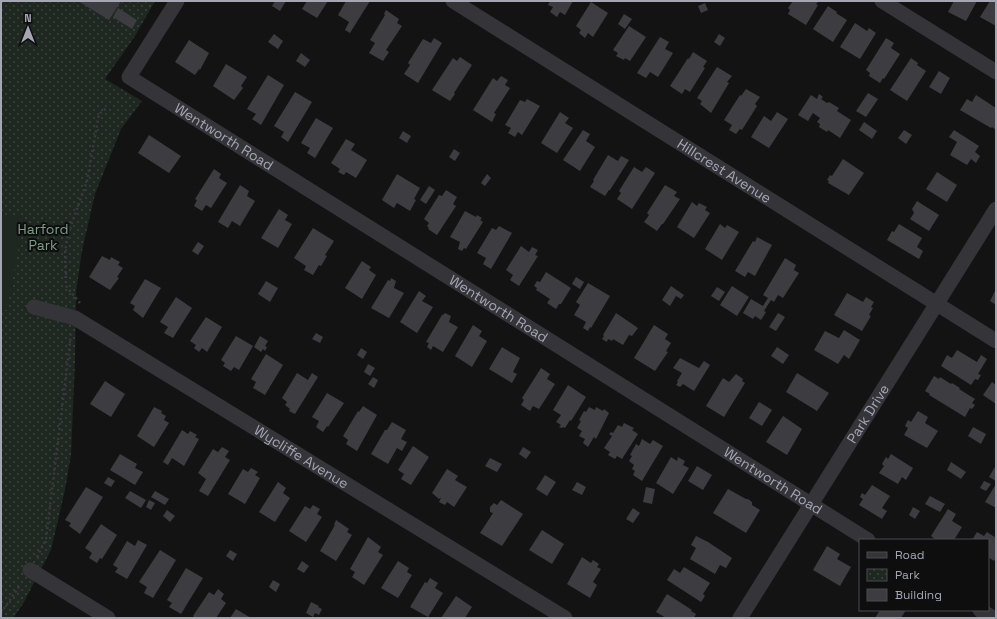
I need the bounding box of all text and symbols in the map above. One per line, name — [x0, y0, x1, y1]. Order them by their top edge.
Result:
north arrow — [8, 8, 48, 48]
text: N — [24, 11, 32, 25]
street label: Wentworth Road — [171, 99, 277, 174]
street label: Hillcrest Avenue — [674, 135, 775, 207]
park label: Harford Park — [17, 220, 69, 254]
street label: Wentworth Road — [446, 271, 551, 346]
street label: Park Drive — [843, 381, 893, 447]
street label: Wycliffe Avenue — [251, 421, 352, 492]
street label: Wentworth Road — [720, 443, 826, 518]
legend — [859, 539, 989, 611]
text: Road — [895, 547, 924, 563]
text: Park — [895, 567, 920, 583]
text: Building — [895, 587, 942, 603]

